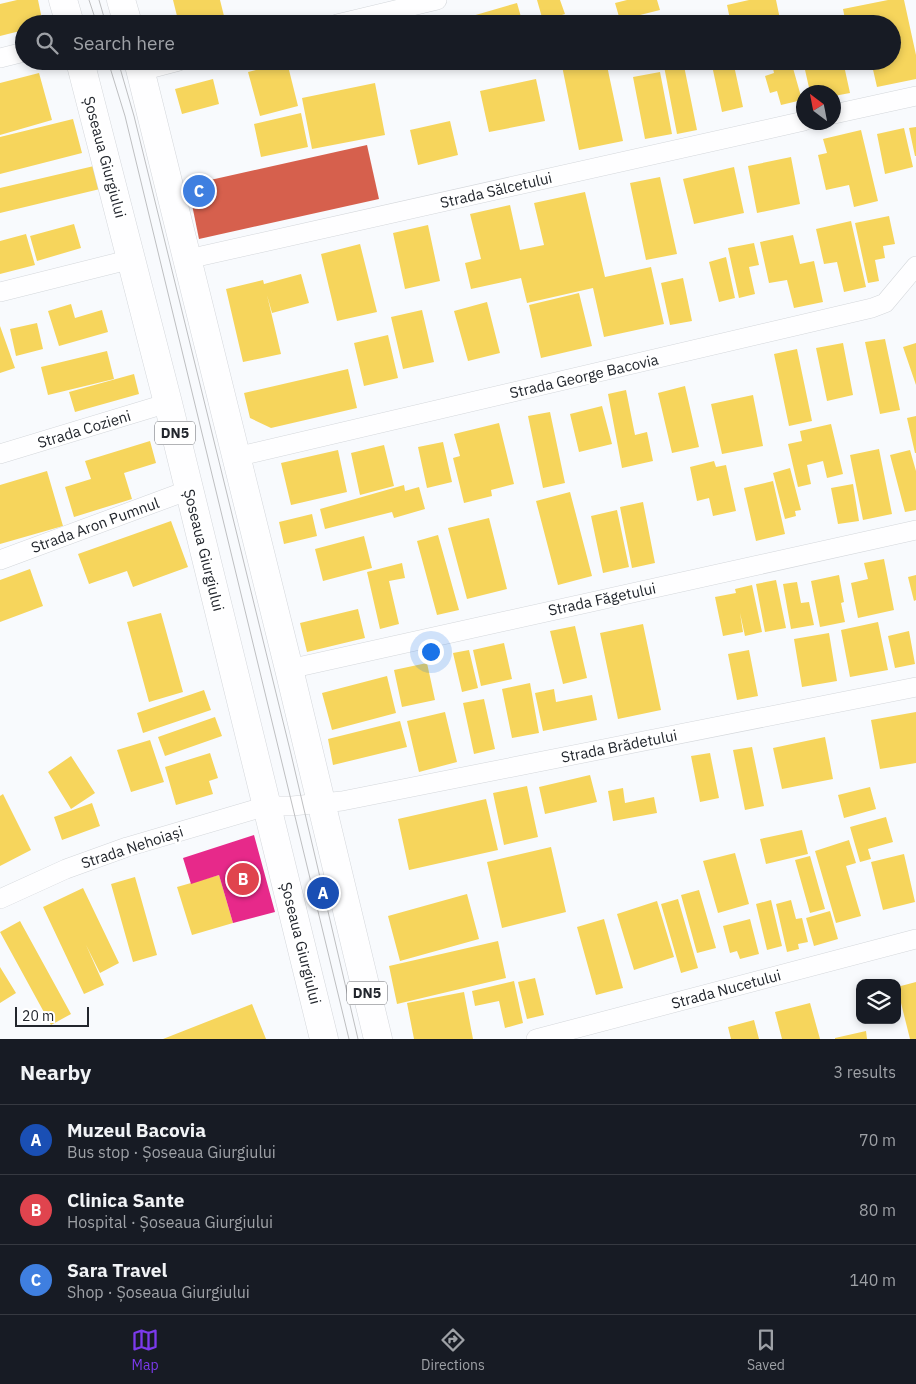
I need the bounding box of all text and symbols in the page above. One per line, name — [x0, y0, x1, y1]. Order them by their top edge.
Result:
search box — [15, 15, 901, 70]
icon: search — [33, 29, 61, 57]
text: Search here — [73, 31, 175, 55]
north arrow — [796, 85, 841, 130]
street label: Șoseaua Giurgiului — [80, 94, 130, 220]
street label: Strada Sălcetului — [438, 168, 554, 212]
pin: C — [183, 172, 215, 210]
street label: Strada George Bacovia — [508, 350, 660, 402]
street label: Strada Cozieni — [35, 406, 133, 452]
road number: DN5 — [155, 422, 195, 444]
street label: Șoseaua Giurgiului — [180, 487, 228, 613]
street label: Strada Aron Pumnul — [28, 493, 162, 557]
street label: Strada Făgetului — [546, 578, 658, 620]
your location — [418, 639, 444, 665]
street label: Strada Brădetului — [559, 725, 679, 767]
street label: Strada Nehoiași — [79, 822, 185, 872]
pin: B — [227, 860, 259, 898]
pin: A — [307, 874, 339, 912]
street label: Șoseaua Giurgiului — [277, 880, 325, 1006]
street label: Strada Nucetului — [669, 965, 783, 1013]
map controls — [856, 979, 901, 1024]
button: layers — [856, 979, 901, 1024]
road number: DN5 — [347, 981, 387, 1004]
scale bar — [15, 1004, 89, 1027]
text: 20 m — [22, 1007, 54, 1025]
text: Nearby — [20, 1058, 91, 1086]
text: 3 results — [833, 1062, 896, 1082]
text: Muzeul Bacovia — [67, 1118, 206, 1142]
text: A — [31, 1130, 41, 1150]
text: 70 m — [859, 1130, 896, 1150]
text: Bus stop · Șoseaua Giurgiului — [67, 1142, 276, 1162]
text: Clinica Sante — [67, 1188, 184, 1212]
text: B — [31, 1200, 41, 1220]
text: 80 m — [859, 1200, 896, 1220]
text: Hospital · Șoseaua Giurgiului — [67, 1212, 273, 1232]
text: Sara Travel — [67, 1258, 167, 1282]
text: C — [31, 1270, 41, 1290]
text: 140 m — [849, 1270, 896, 1290]
text: Shop · Șoseaua Giurgiului — [67, 1282, 250, 1302]
tab: Map — [131, 1326, 159, 1374]
tab: Directions — [421, 1326, 485, 1374]
tab: Saved — [747, 1326, 785, 1374]

